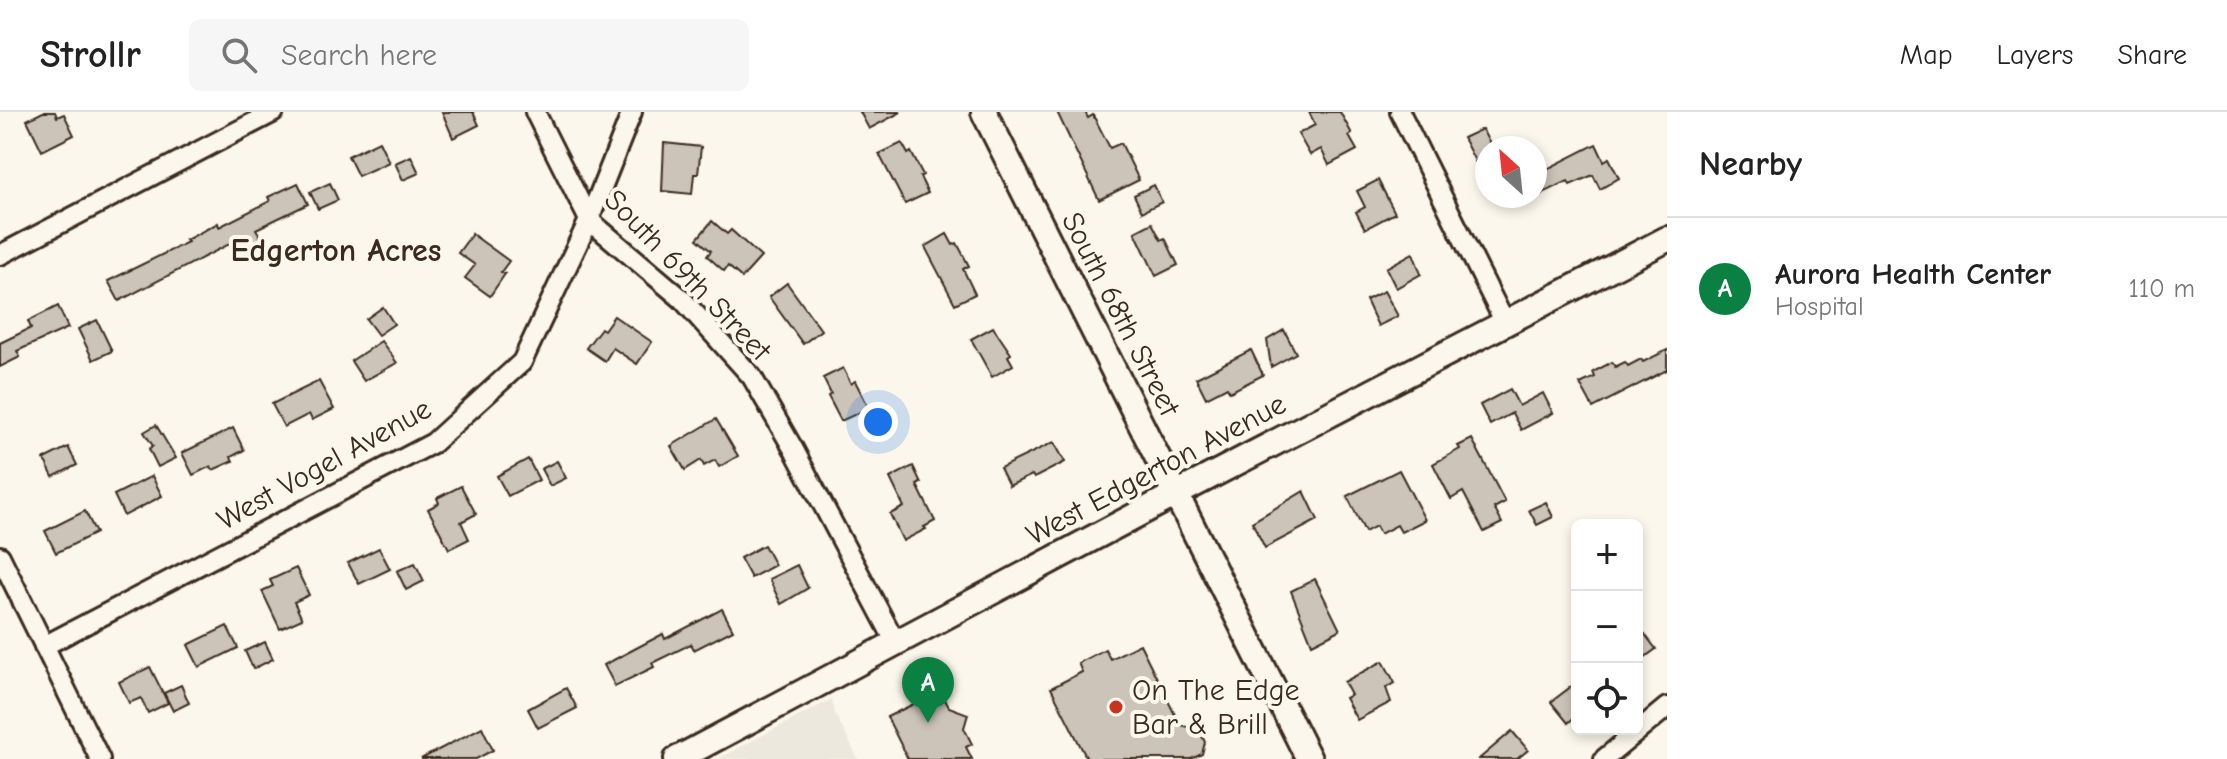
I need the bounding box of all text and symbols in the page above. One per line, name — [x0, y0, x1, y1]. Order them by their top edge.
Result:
search box — [189, 19, 749, 91]
text: Strollr — [40, 33, 141, 77]
icon: search — [217, 33, 261, 77]
text: Search here — [281, 38, 437, 73]
text: Map — [1900, 39, 1953, 71]
text: Layers — [1997, 39, 2073, 71]
text: Share — [2117, 39, 2187, 71]
north arrow — [1475, 136, 1547, 208]
text: Nearby — [1699, 144, 1802, 184]
street label: South 69th Street — [597, 182, 779, 369]
street label: South 68th Street — [1054, 207, 1188, 423]
district label: Edgerton Acres — [231, 232, 441, 269]
text: Aurora Health Center — [1775, 257, 2051, 292]
text: A — [1718, 274, 1732, 304]
text: 110 m — [2128, 274, 2195, 304]
text: Hospital — [1775, 292, 1864, 322]
street label: West Edgerton Avenue — [1021, 386, 1292, 553]
street label: West Vogel Avenue — [211, 391, 437, 538]
your location — [858, 402, 898, 442]
map controls — [1571, 519, 1643, 735]
button: + — [1571, 519, 1643, 591]
button: − — [1571, 591, 1643, 663]
pin: A — [902, 657, 954, 723]
button: locate — [1571, 663, 1643, 735]
place label: On The Edge Bar & Brill — [1132, 673, 1300, 742]
marker: On The Edge Bar & Brill — [1107, 698, 1125, 716]

